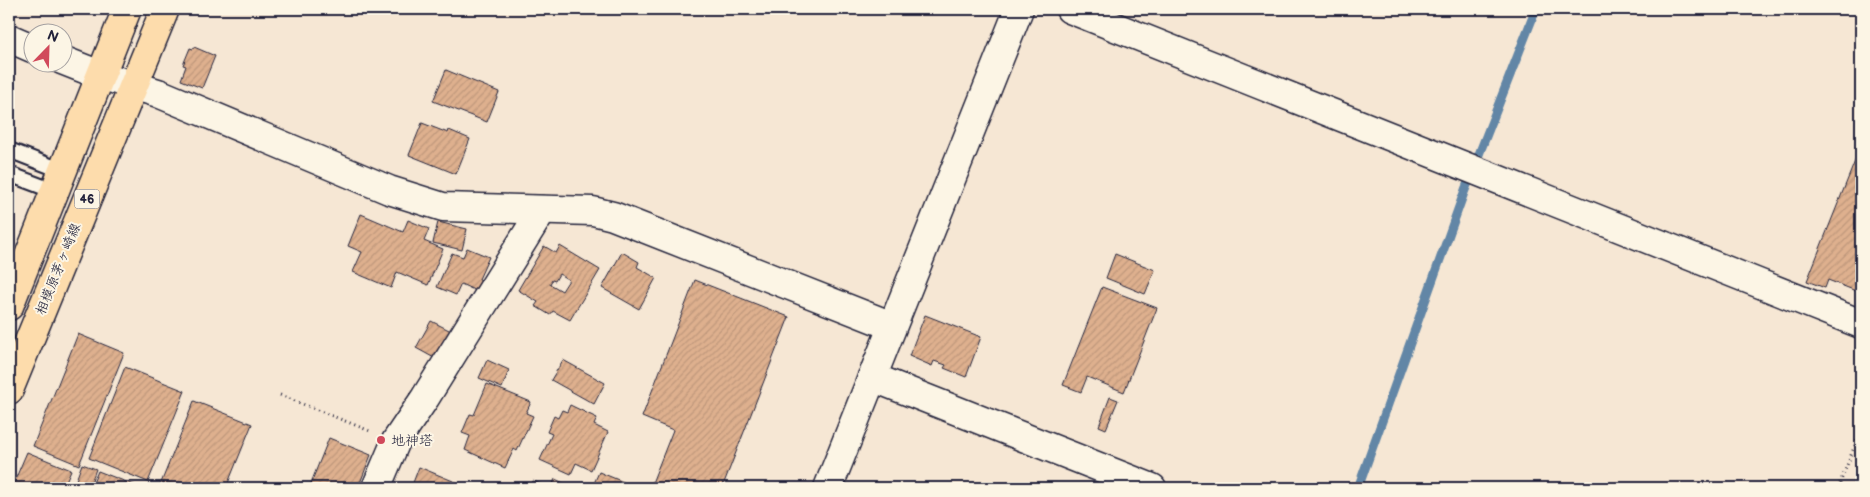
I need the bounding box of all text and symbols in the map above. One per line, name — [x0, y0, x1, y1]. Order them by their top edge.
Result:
north arrow — [22, 22, 72, 72]
text: N — [45, 27, 61, 46]
road number: 46 — [74, 190, 100, 208]
street label: 相模原茅ヶ崎線 — [32, 220, 84, 318]
place label: 地神塔 — [391, 432, 433, 449]
marker: 地神塔 — [375, 434, 387, 446]

